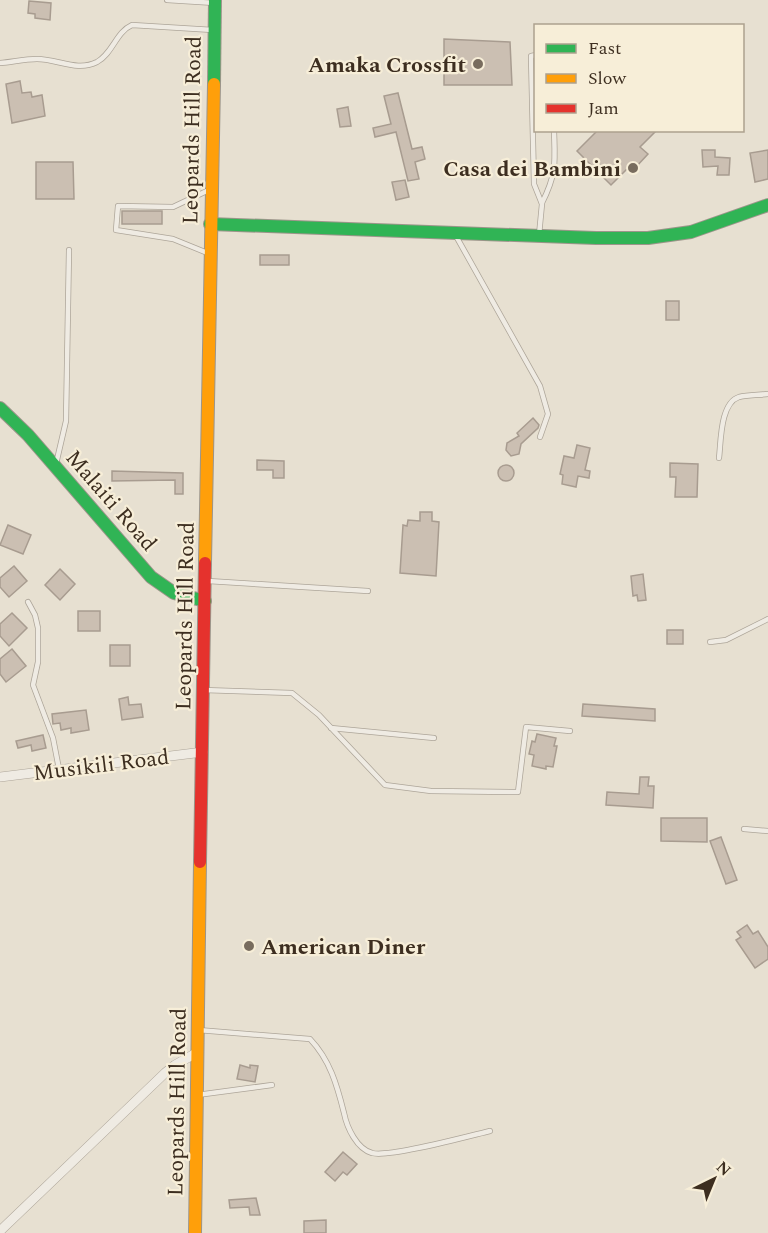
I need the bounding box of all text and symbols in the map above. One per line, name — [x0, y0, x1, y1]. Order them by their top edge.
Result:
legend — [534, 24, 744, 132]
street label: Leopards Hill Road — [174, 35, 211, 225]
text: Fast — [588, 35, 621, 62]
place label: Amaka Crossfit — [308, 49, 466, 82]
marker: Amaka Crossfit — [471, 57, 485, 71]
text: Slow — [588, 65, 627, 92]
text: Jam — [588, 95, 619, 122]
place label: Casa dei Bambini — [443, 153, 621, 186]
marker: Casa dei Bambini — [626, 161, 640, 175]
street label: Malaiti Road — [57, 443, 165, 559]
street label: Leopards Hill Road — [167, 521, 204, 711]
street label: Musikili Road — [31, 741, 171, 790]
place label: American Diner — [261, 931, 426, 964]
marker: American Diner — [242, 939, 256, 953]
street label: Leopards Hill Road — [159, 1007, 196, 1197]
north arrow — [684, 1149, 744, 1209]
text: N — [711, 1156, 737, 1182]

